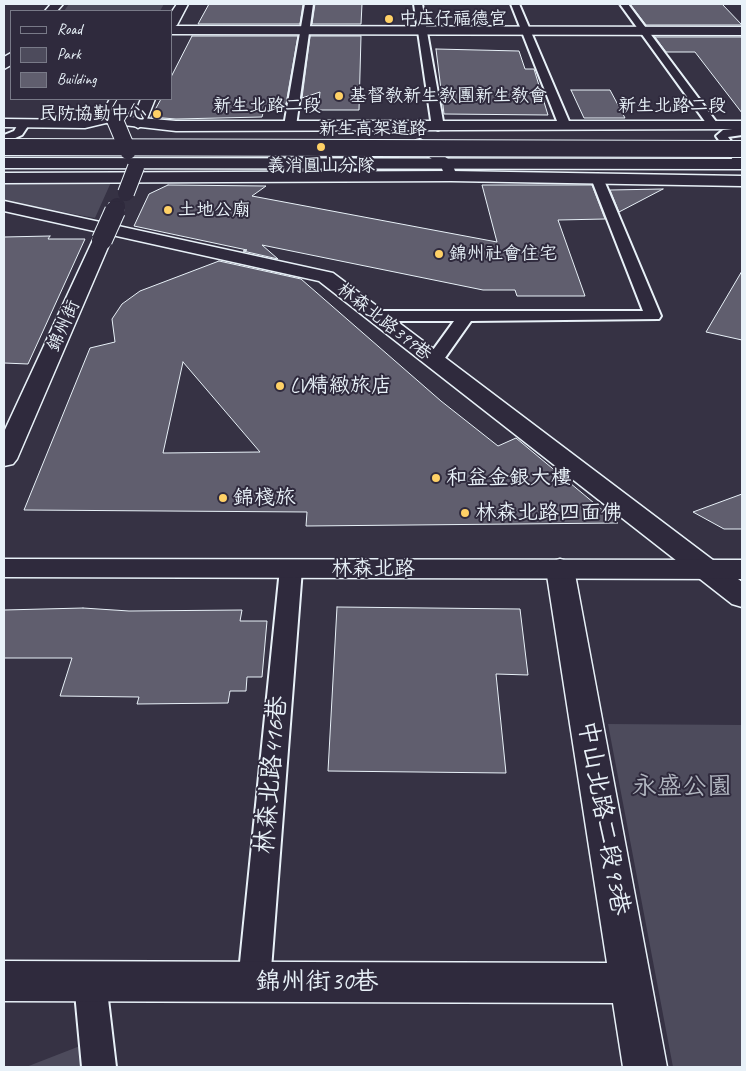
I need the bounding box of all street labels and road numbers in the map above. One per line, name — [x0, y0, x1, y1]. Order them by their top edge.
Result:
street label: 新生北路二段 — [213, 95, 321, 117]
street label: 新生北路二段 — [618, 95, 726, 117]
street label: 新生高架道路 — [319, 118, 427, 140]
street label: 林森北路399巷 — [332, 278, 436, 366]
street label: 錦州街 — [43, 297, 85, 355]
street label: 林森北路 — [331, 556, 415, 582]
street label: 林森北路416巷 — [250, 695, 294, 855]
street label: 中山北路二段93巷 — [571, 718, 635, 918]
street label: 錦州街30巷 — [256, 967, 378, 997]

